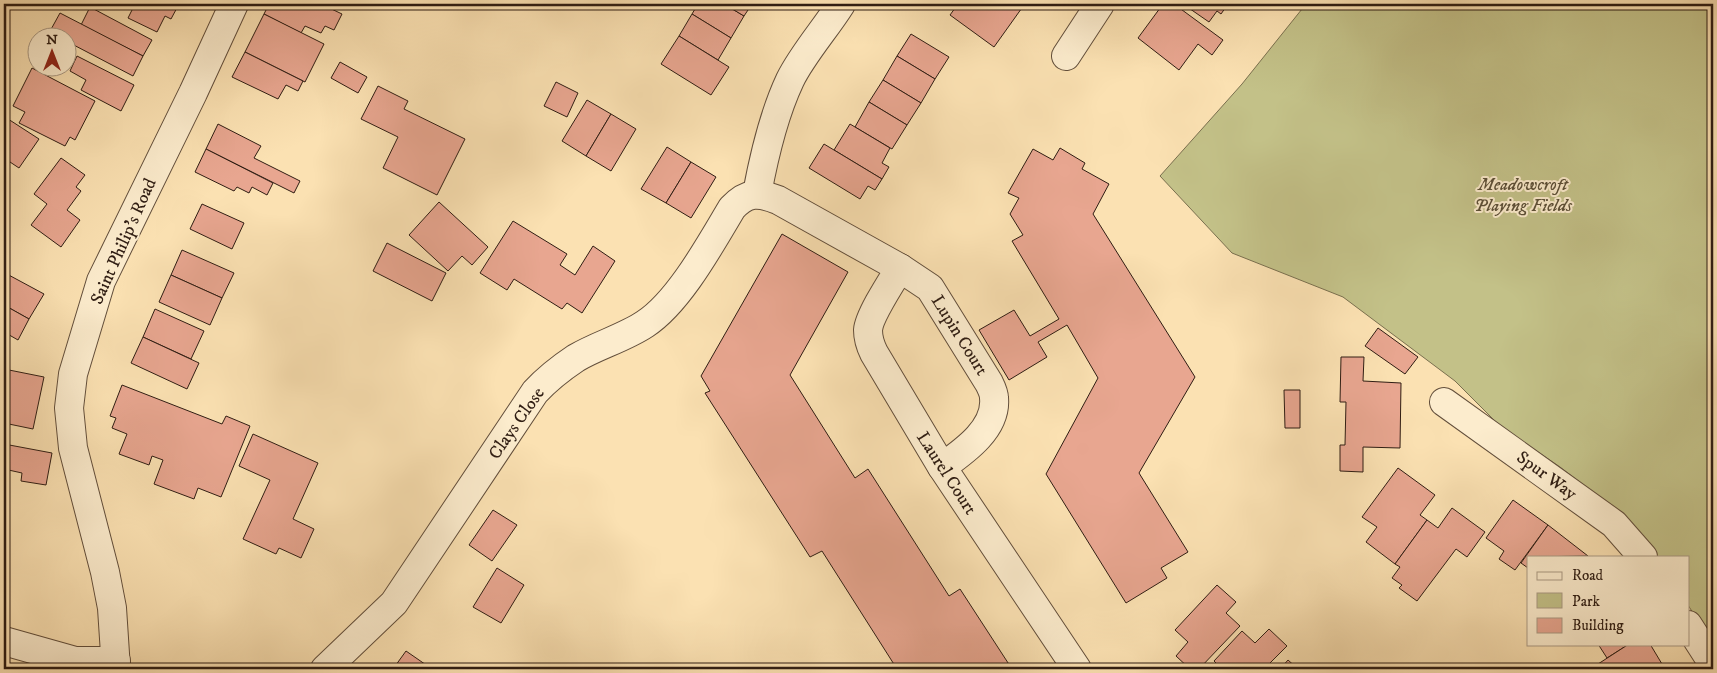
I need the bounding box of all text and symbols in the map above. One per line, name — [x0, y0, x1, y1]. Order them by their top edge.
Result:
north arrow — [28, 28, 78, 78]
text: N — [46, 31, 58, 49]
park label: Meadowcroft Playing Fields — [1474, 174, 1573, 217]
street label: Saint Philip's Road — [86, 175, 162, 308]
street label: Lupin Court — [926, 291, 993, 380]
street label: Clays Close — [484, 383, 550, 464]
street label: Laurel Court — [911, 428, 981, 519]
street label: Spur Way — [1512, 447, 1581, 505]
legend — [1527, 556, 1690, 646]
text: Road — [1572, 566, 1604, 585]
text: Park — [1572, 592, 1601, 611]
text: Building — [1572, 616, 1624, 635]

